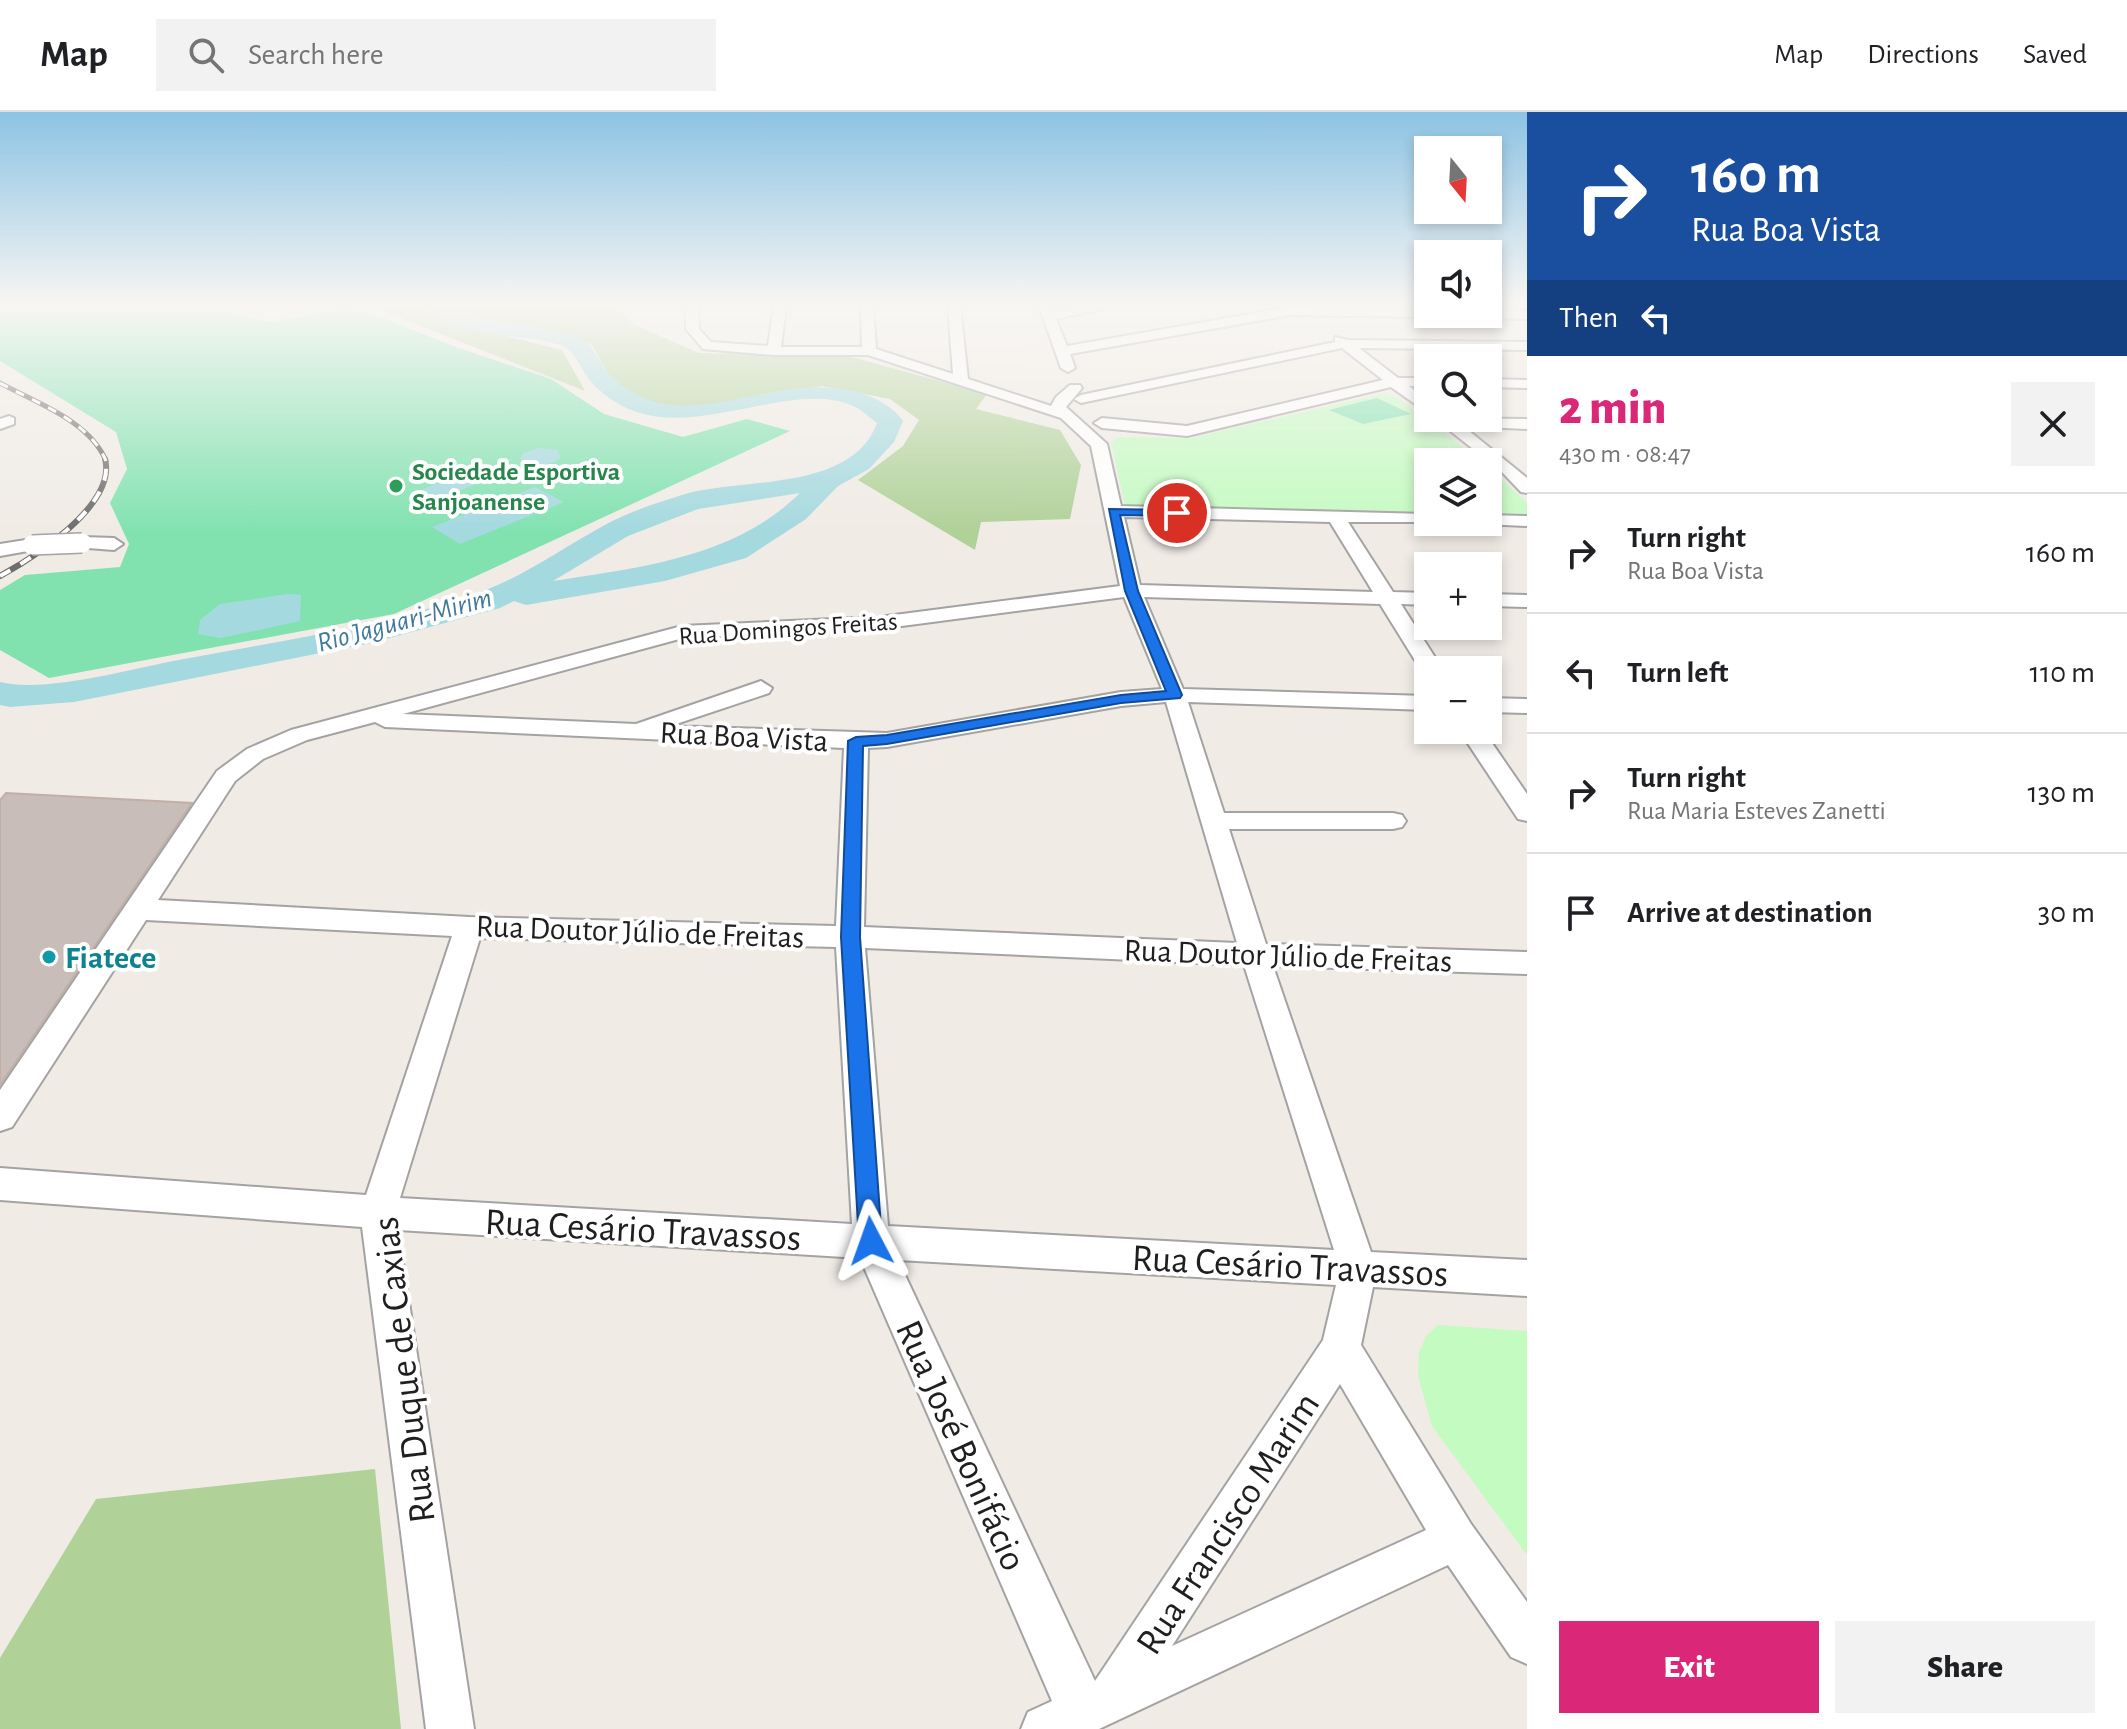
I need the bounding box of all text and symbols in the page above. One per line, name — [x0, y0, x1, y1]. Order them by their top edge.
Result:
search box — [156, 19, 716, 91]
icon: search — [184, 33, 228, 77]
text: Map — [40, 36, 108, 74]
text: Search here — [248, 40, 384, 70]
text: Map — [1774, 41, 1823, 69]
text: Directions — [1867, 41, 1979, 69]
text: Saved — [2023, 41, 2087, 69]
north arrow — [1414, 136, 1502, 224]
map controls — [1414, 136, 1502, 744]
icon: right — [1559, 144, 1663, 248]
text: 160 m — [1691, 147, 1821, 203]
text: Rua Boa Vista — [1691, 212, 1881, 248]
button: sound — [1414, 240, 1502, 328]
icon: left — [1634, 296, 1678, 340]
text: Then — [1559, 303, 1618, 333]
button: search — [1414, 344, 1502, 432]
button: close — [2011, 382, 2095, 466]
text: 2 min — [1559, 385, 1667, 433]
text: 430 m · 08:47 — [1559, 441, 1691, 467]
button: layers — [1414, 448, 1502, 536]
place label: Sociedade Esportiva Sanjoanense — [412, 459, 620, 515]
marker: Sociedade Esportiva Sanjoanense — [387, 477, 405, 495]
pin — [1143, 479, 1211, 547]
icon: arrive — [1155, 491, 1199, 535]
text: Turn right — [1627, 523, 1746, 553]
icon: right — [1559, 531, 1603, 575]
text: 160 m — [2026, 538, 2095, 568]
button: + — [1414, 552, 1502, 640]
text: Rua Boa Vista — [1627, 558, 1764, 584]
water label: Rio Jaguari-Mirim — [314, 584, 495, 658]
street label: Rua Domingos Freitas — [678, 608, 898, 650]
icon: left — [1559, 651, 1603, 695]
button: − — [1414, 656, 1502, 744]
text: Turn left — [1627, 658, 1728, 688]
text: 110 m — [2030, 658, 2095, 688]
street label: Rua Boa Vista — [659, 717, 829, 757]
text: Turn right — [1627, 763, 1746, 793]
icon: right — [1559, 771, 1603, 815]
text: 130 m — [2028, 778, 2095, 808]
text: Rua Maria Esteves Zanetti — [1627, 798, 1886, 824]
icon: arrive — [1559, 891, 1603, 935]
text: Arrive at destination — [1627, 898, 1873, 928]
text: 30 m — [2038, 898, 2095, 928]
street label: Rua Doutor Júlio de Freitas — [475, 910, 805, 954]
street label: Rua Doutor Júlio de Freitas — [1123, 934, 1453, 978]
place label: Fiatece — [65, 942, 156, 974]
marker: Fiatece — [40, 948, 58, 966]
position arrow — [829, 1199, 913, 1283]
street label: Rua Cesário Travassos — [484, 1204, 802, 1258]
street label: Rua Duque de Caxias — [367, 1215, 443, 1525]
street label: Rua Cesário Travassos — [1131, 1240, 1449, 1294]
street label: Rua José Bonifácio — [888, 1315, 1032, 1577]
street label: Rua Francisco Marim — [1130, 1387, 1327, 1662]
button: Exit — [1559, 1621, 1819, 1713]
button: Share — [1835, 1621, 2095, 1713]

